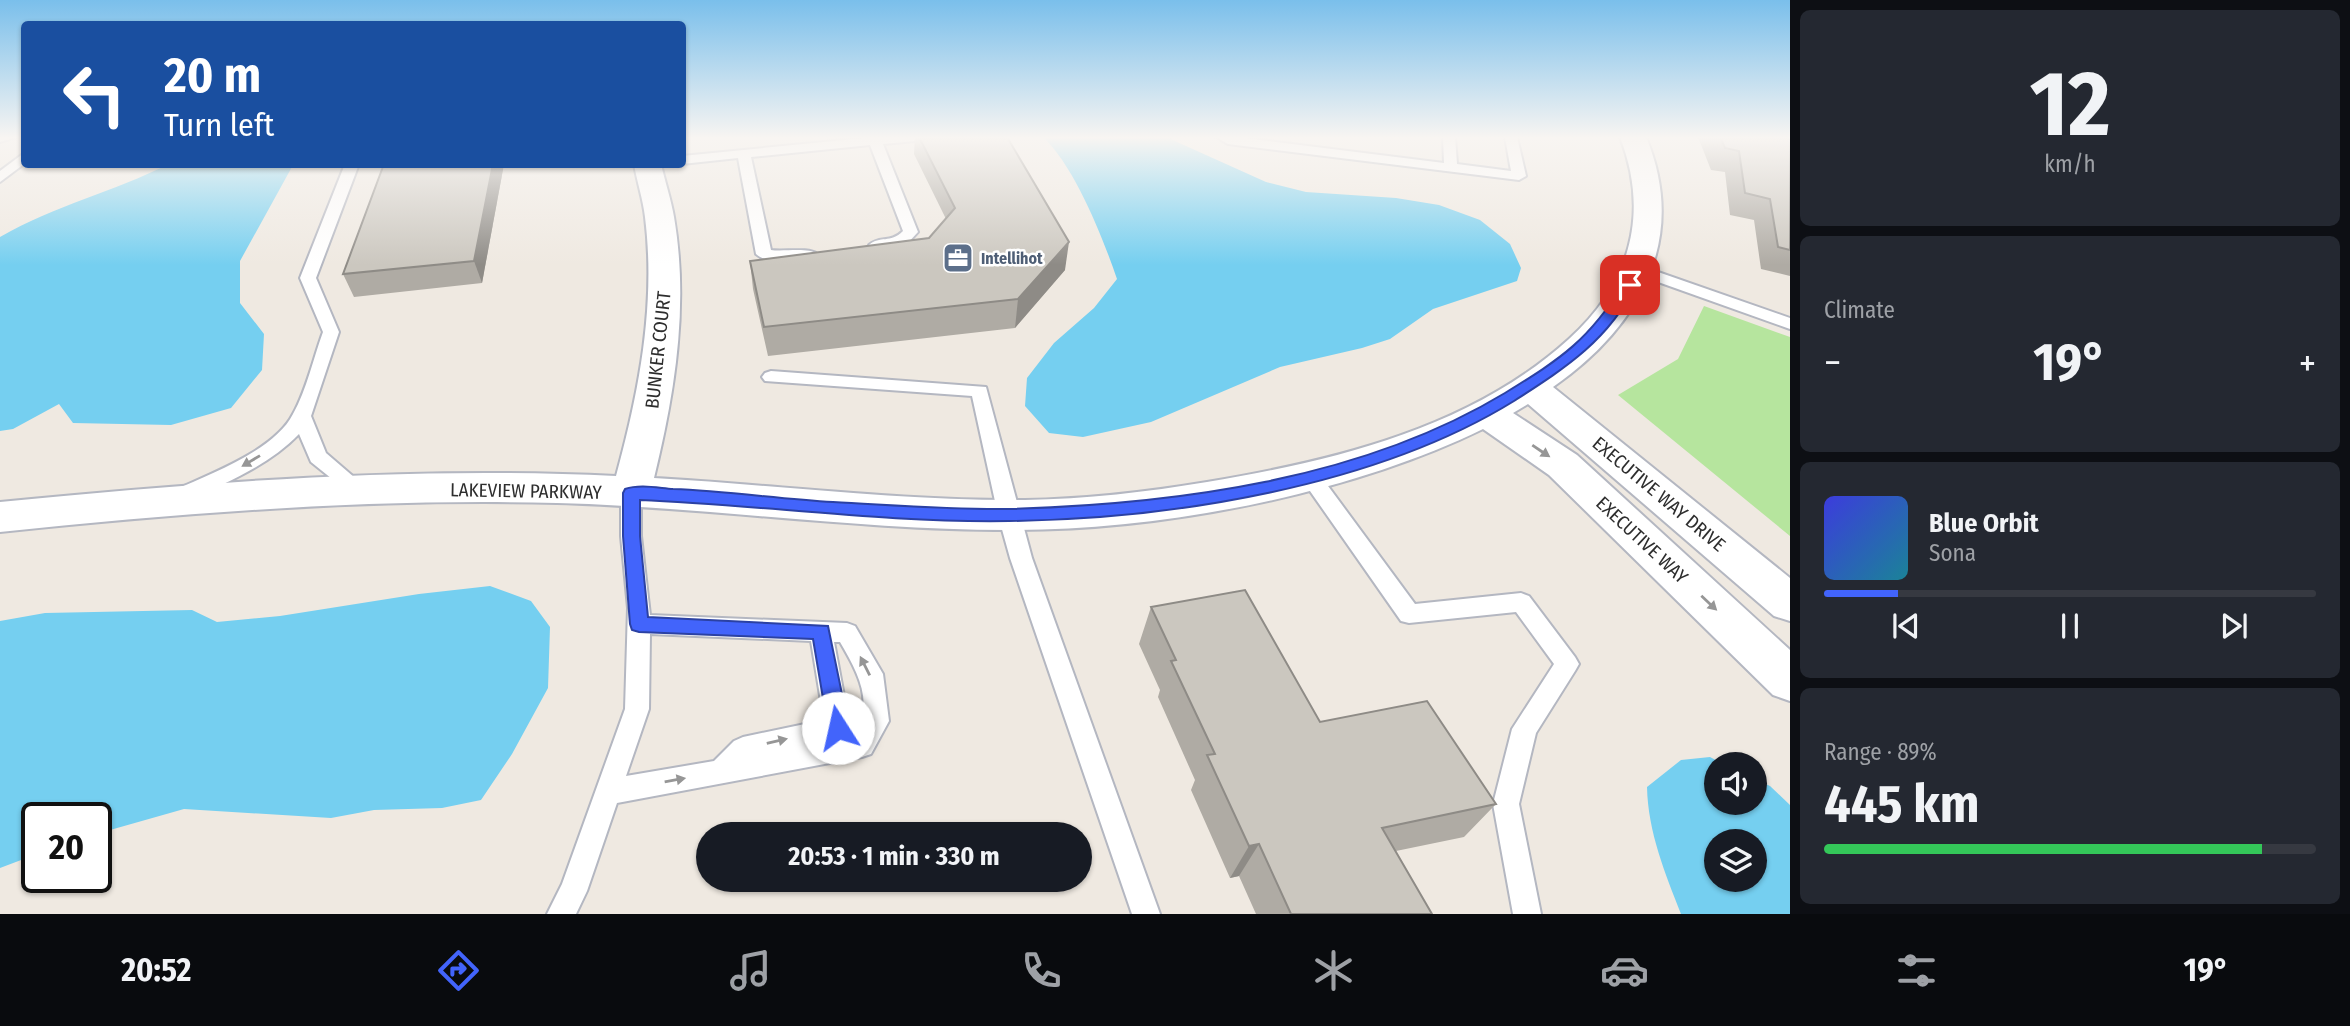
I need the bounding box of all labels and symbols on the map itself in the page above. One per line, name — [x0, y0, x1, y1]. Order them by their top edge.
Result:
office icon: Intellihot — [941, 241, 975, 275]
place label: Intellihot — [981, 249, 1043, 268]
pin — [1600, 255, 1660, 315]
street label: BUNKER COURT — [640, 290, 676, 410]
street label: EXECUTIVE WAY DRIVE — [1588, 432, 1730, 556]
one-way arrow — [1531, 444, 1551, 457]
one-way arrow — [241, 455, 260, 467]
street label: LAKEVIEW PARKWAY — [450, 478, 603, 504]
street label: EXECUTIVE WAY — [1591, 492, 1693, 588]
one-way arrow — [1700, 595, 1717, 611]
one-way arrow — [860, 656, 871, 676]
position arrow — [801, 691, 875, 765]
one-way arrow — [766, 735, 788, 746]
one-way arrow — [664, 774, 686, 785]
speed limit sign: 20 — [21, 802, 112, 893]

